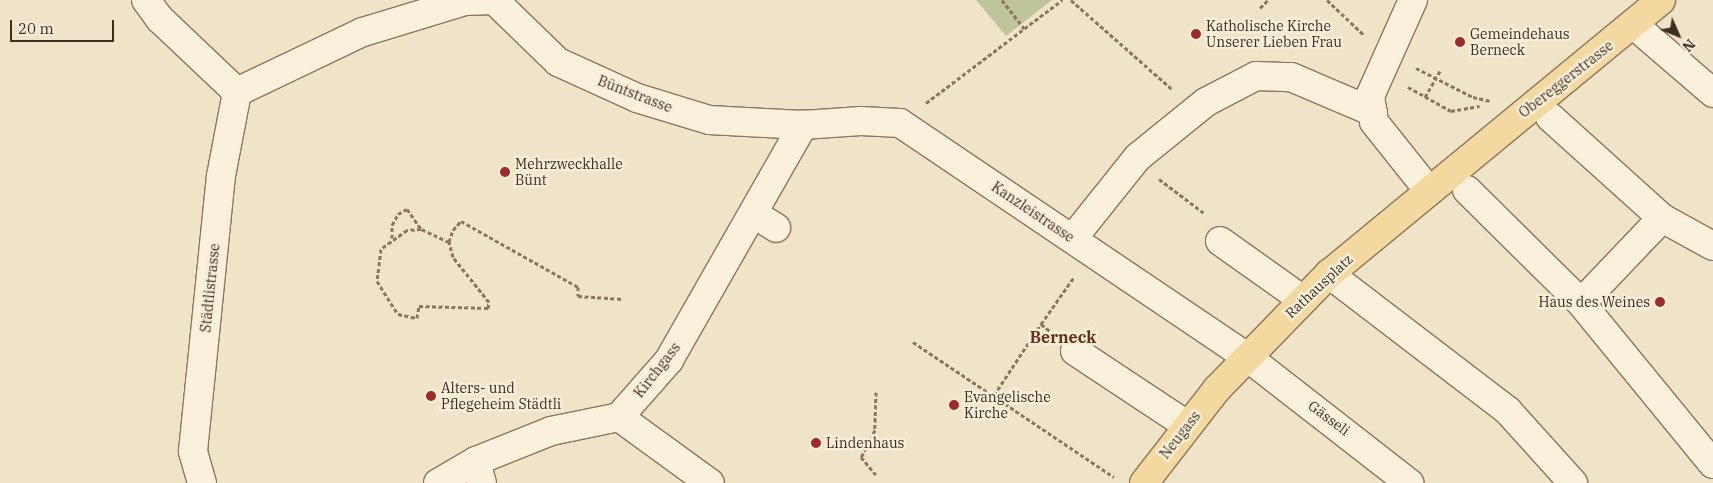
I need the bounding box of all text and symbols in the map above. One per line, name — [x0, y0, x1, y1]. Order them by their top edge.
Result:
scale bar — [12, 10, 116, 42]
north arrow — [1653, 10, 1703, 60]
place label: Katholische Kirche Unserer Lieben Frau — [1206, 18, 1342, 50]
text: 20 m — [18, 19, 54, 38]
place label: Gemeindehaus Berneck — [1470, 26, 1570, 58]
marker: Katholische Kirche Unserer Lieben Frau — [1190, 28, 1202, 40]
text: N — [1678, 35, 1699, 56]
marker: Gemeindehaus Berneck — [1454, 36, 1466, 48]
street label: Obereggerstrasse — [1515, 37, 1617, 121]
street label: Büntstrasse — [595, 72, 675, 116]
place label: Mehrzweckhalle Bünt — [515, 156, 623, 188]
marker: Mehrzweckhalle Bünt — [499, 166, 511, 178]
street label: Kanzleistrasse — [988, 178, 1078, 246]
street label: Städtlistrasse — [197, 243, 223, 333]
street label: Rathausplatz — [1282, 251, 1356, 321]
place label: Haus des Weines — [1538, 294, 1650, 310]
marker: Haus des Weines — [1654, 296, 1666, 308]
district label: Berneck — [1030, 327, 1096, 347]
street label: Kirchgass — [630, 339, 684, 401]
place label: Alters- und Pflegeheim Städtli — [441, 380, 561, 412]
place label: Evangelische Kirche — [964, 389, 1051, 422]
marker: Alters- und Pflegeheim Städtli — [425, 390, 437, 402]
street label: Gässeli — [1305, 397, 1353, 439]
marker: Evangelische Kirche — [948, 399, 960, 411]
street label: Neugass — [1156, 408, 1204, 462]
place label: Lindenhaus — [826, 435, 904, 451]
marker: Lindenhaus — [810, 437, 822, 449]

